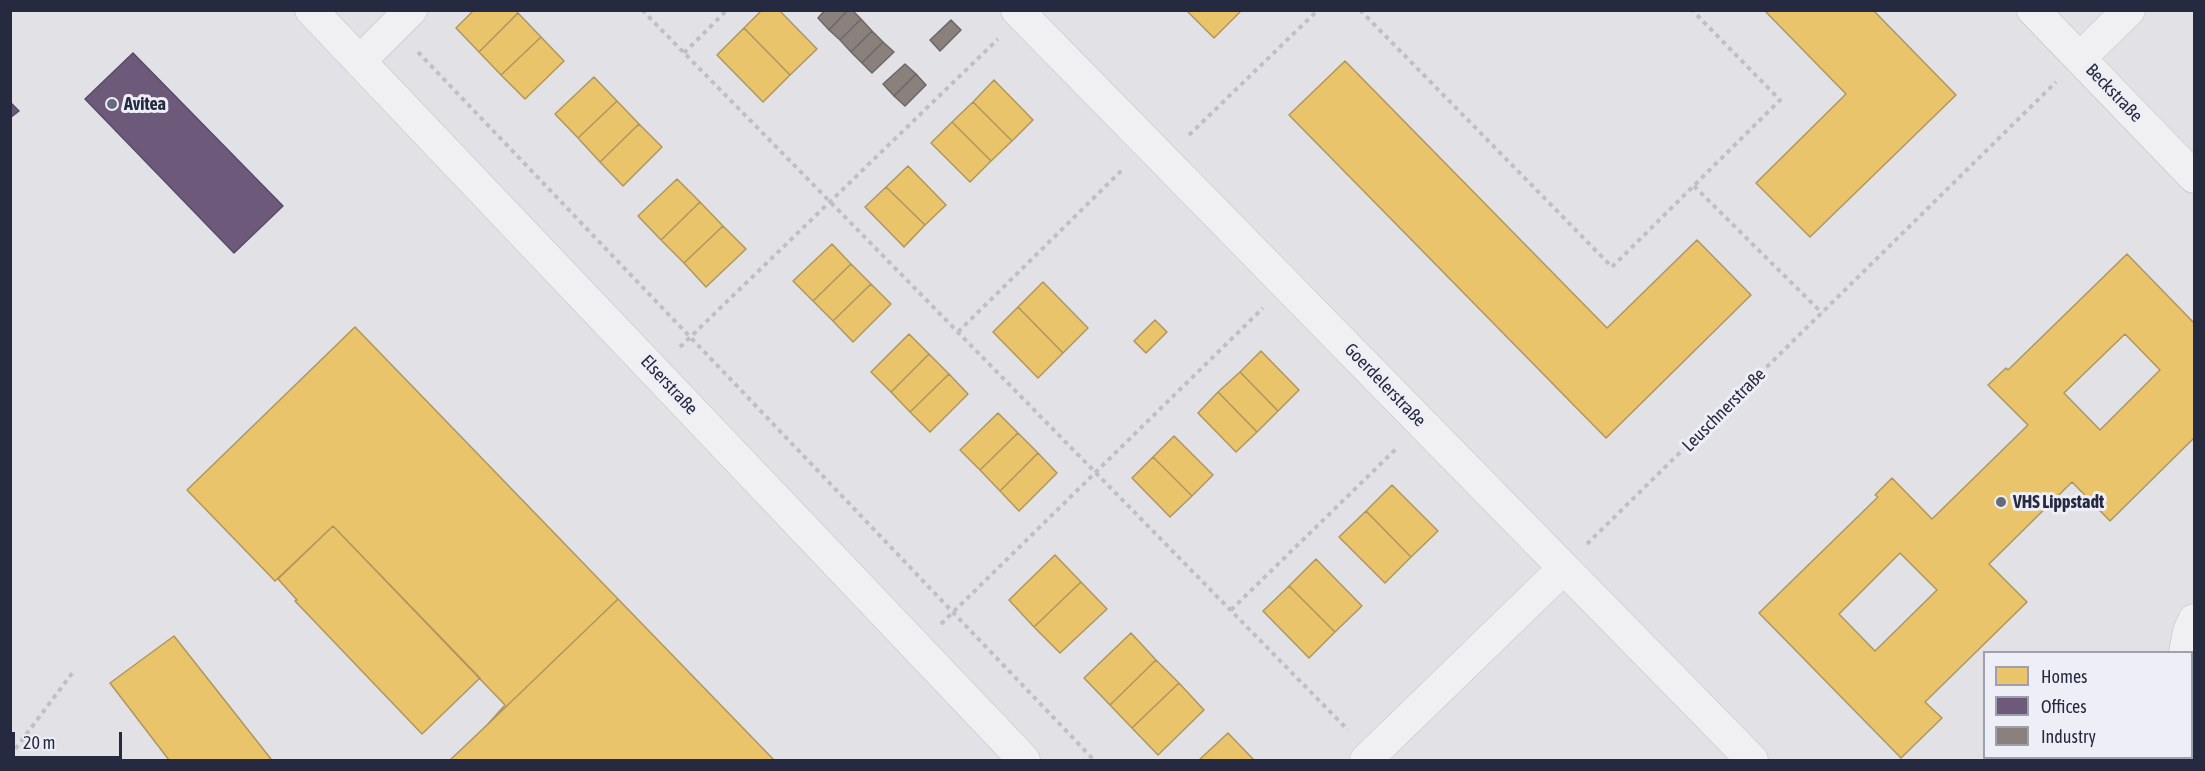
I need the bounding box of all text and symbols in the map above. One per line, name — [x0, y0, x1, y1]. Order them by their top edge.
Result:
street label: Beckstraße — [2081, 59, 2147, 127]
place label: Avitea — [124, 93, 166, 115]
marker: Avitea — [105, 97, 119, 111]
street label: Goerdelerstraße — [1340, 339, 1430, 431]
street label: Elserstraße — [636, 351, 702, 419]
street label: Leuschnerstraße — [1678, 364, 1770, 456]
place label: VHS Lippstadt — [2013, 491, 2104, 513]
marker: VHS Lippstadt — [1994, 495, 2008, 509]
legend — [1983, 651, 2193, 759]
text: Homes — [2041, 666, 2087, 687]
text: Offices — [2041, 696, 2087, 717]
scale bar — [15, 720, 124, 758]
text: Industry — [2041, 726, 2096, 747]
text: 20 m — [23, 732, 55, 753]

